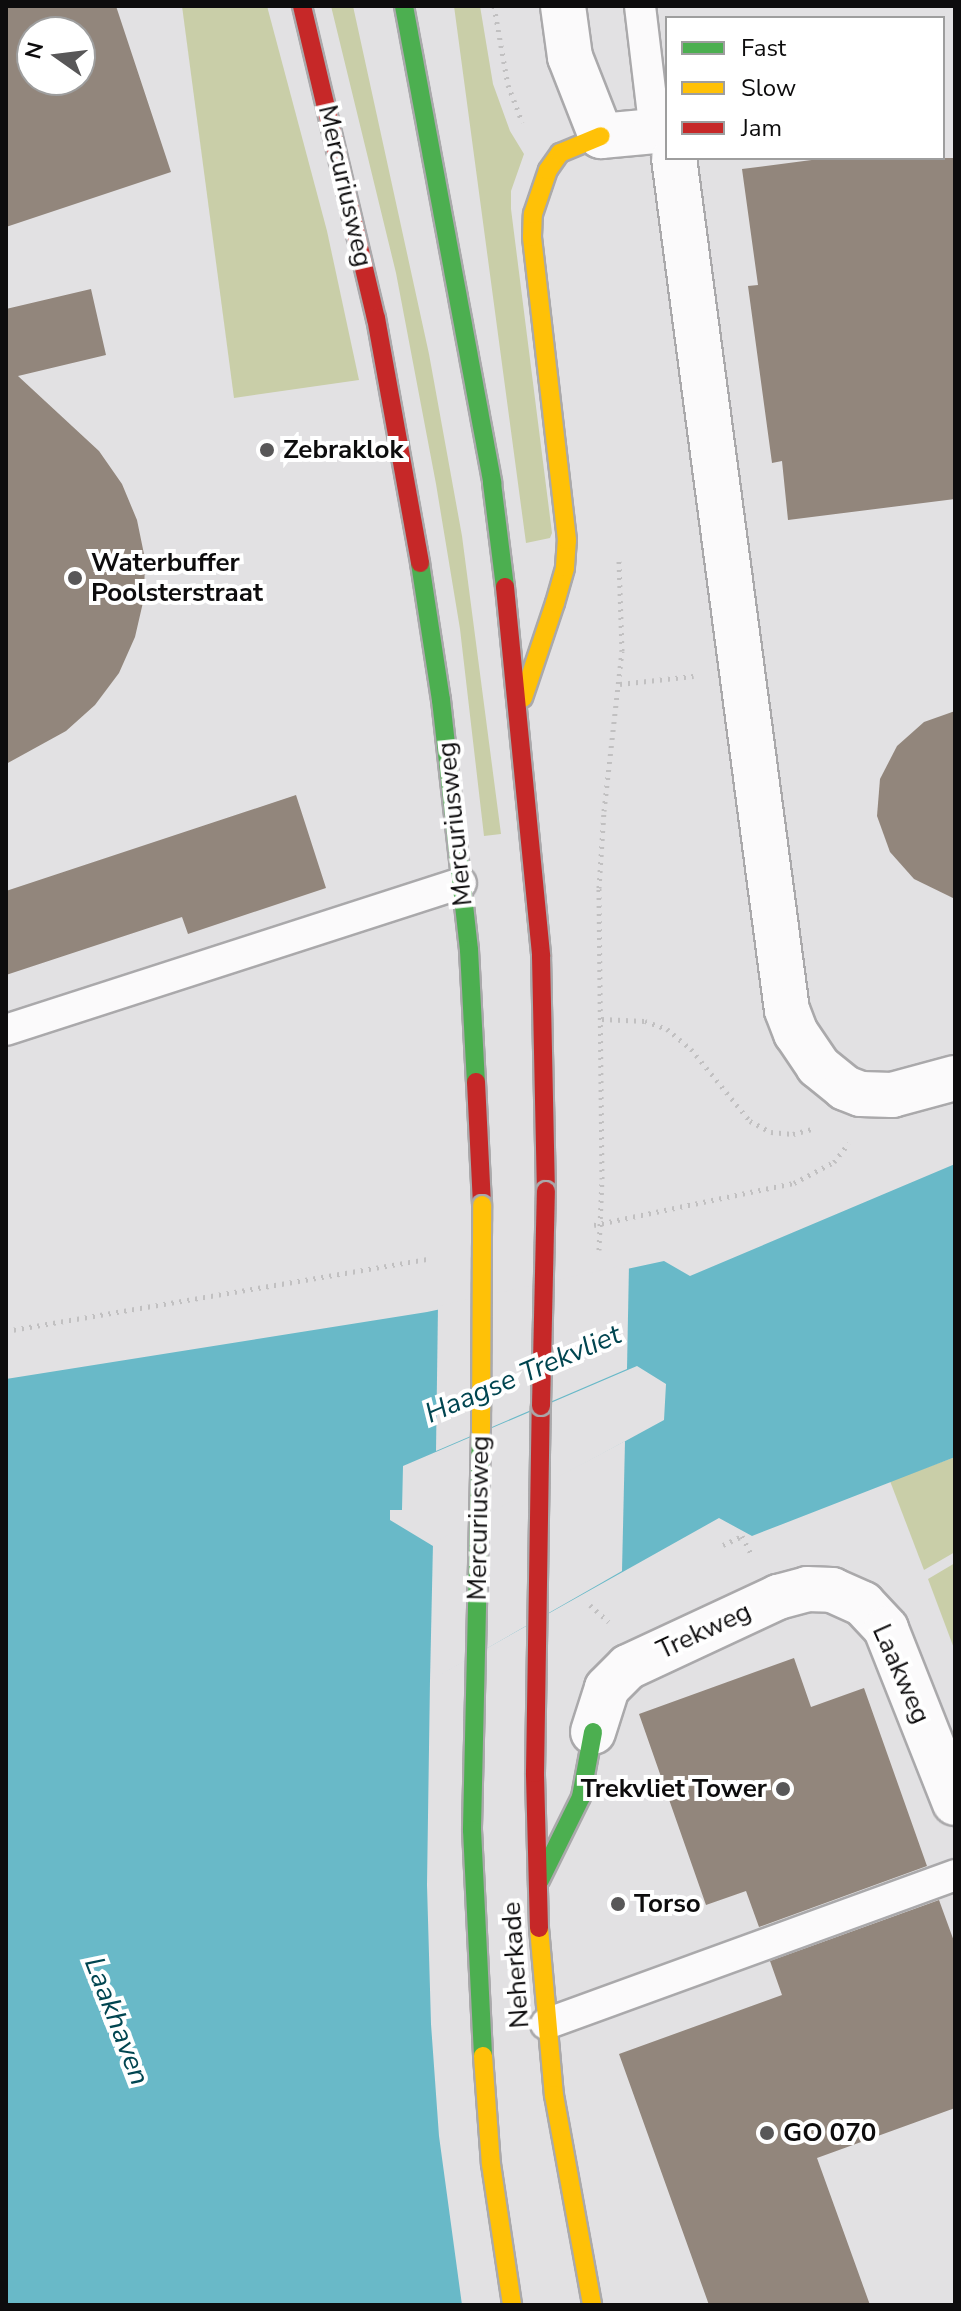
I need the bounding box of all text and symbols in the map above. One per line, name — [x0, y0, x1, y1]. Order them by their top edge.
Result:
north arrow — [16, 16, 96, 96]
legend — [665, 16, 945, 160]
text: Fast — [741, 32, 786, 64]
text: N — [18, 39, 51, 62]
text: Slow — [741, 72, 796, 104]
street label: Mercuriusweg — [311, 102, 379, 270]
text: Jam — [741, 112, 782, 144]
place label: Zebraklok — [283, 434, 403, 466]
marker: Zebraklok — [258, 441, 276, 459]
place label: Waterbuffer Poolsterstraat — [91, 547, 263, 608]
marker: Waterbuffer Poolsterstraat — [66, 569, 84, 587]
street label: Mercuriusweg — [431, 740, 479, 908]
water label: Haagse Trekvliet — [420, 1318, 626, 1430]
street label: Mercuriusweg — [462, 1435, 496, 1601]
street label: Trekweg — [652, 1596, 756, 1666]
street label: Laakweg — [865, 1620, 937, 1728]
place label: Trekvliet Tower — [581, 1773, 767, 1805]
marker: Trekvliet Tower — [774, 1780, 792, 1798]
place label: Torso — [634, 1888, 701, 1920]
marker: Torso — [609, 1895, 627, 1913]
street label: Neherkade — [496, 1901, 536, 2029]
water label: Laakhaven — [77, 1952, 157, 2090]
place label: GO 070 — [783, 2117, 876, 2149]
marker: GO 070 — [758, 2124, 776, 2142]

